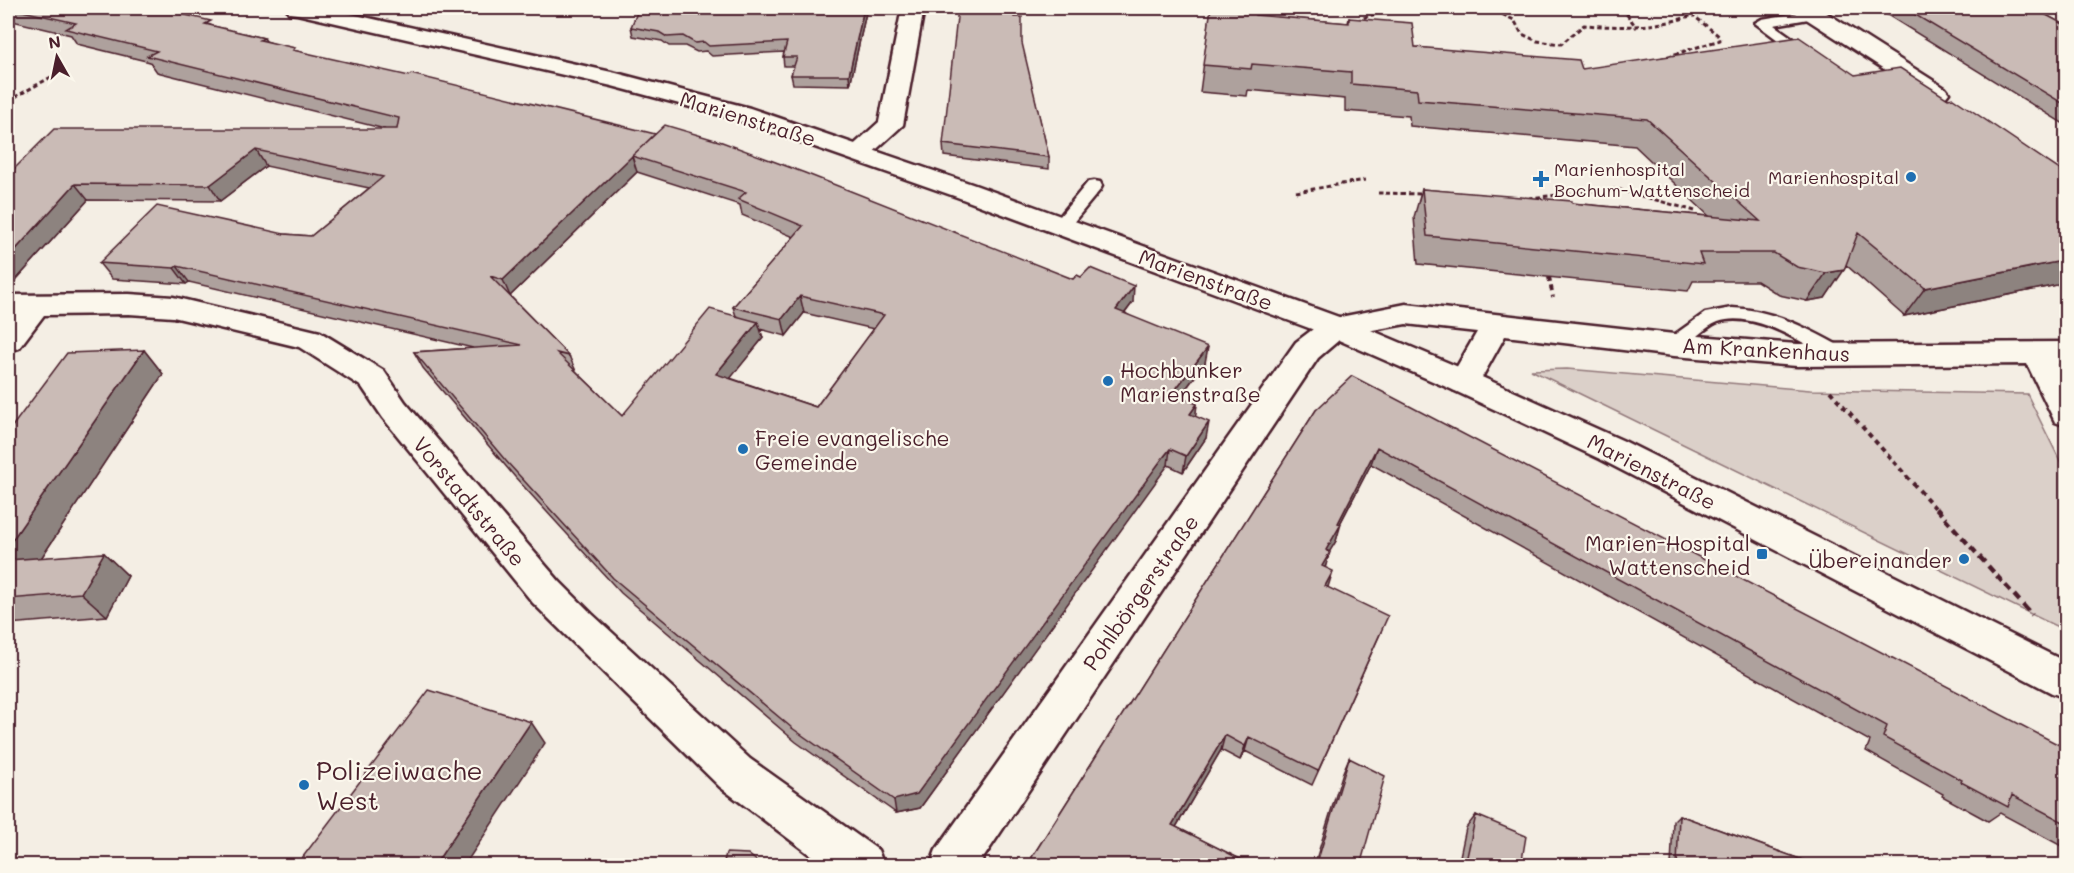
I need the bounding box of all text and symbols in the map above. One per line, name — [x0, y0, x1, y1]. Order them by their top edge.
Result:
north arrow — [27, 27, 87, 87]
text: N — [47, 30, 62, 53]
street label: Marienstraße — [677, 85, 819, 151]
place label: Marienhospital Bochum-Wattenscheid — [1554, 157, 1750, 202]
place label: Marienhospital — [1768, 165, 1899, 189]
marker: Marienhospital Bochum-Wattenscheid — [1532, 170, 1550, 188]
marker: Marienhospital — [1904, 170, 1918, 184]
street label: Marienstraße — [1135, 242, 1277, 316]
street label: Am Krankenhaus — [1681, 331, 1851, 367]
place label: Hochbunker Marienstraße — [1120, 356, 1261, 407]
marker: Hochbunker Marienstraße — [1101, 374, 1115, 388]
place label: Freie evangelische Gemeinde — [755, 424, 950, 475]
street label: Marienstraße — [1583, 427, 1721, 515]
street label: Vorstadtstraße — [408, 431, 532, 571]
marker: Freie evangelische Gemeinde — [736, 442, 750, 456]
street label: Pohlbörgerstraße — [1076, 509, 1204, 675]
place label: Marien-Hospital Wattenscheid — [1585, 529, 1750, 580]
place label: Übereinander — [1808, 546, 1952, 573]
marker: Marien-Hospital Wattenscheid — [1755, 547, 1769, 561]
marker: Übereinander — [1957, 552, 1971, 566]
place label: Polizeiwache West — [316, 753, 483, 817]
marker: Polizeiwache West — [297, 778, 311, 792]

